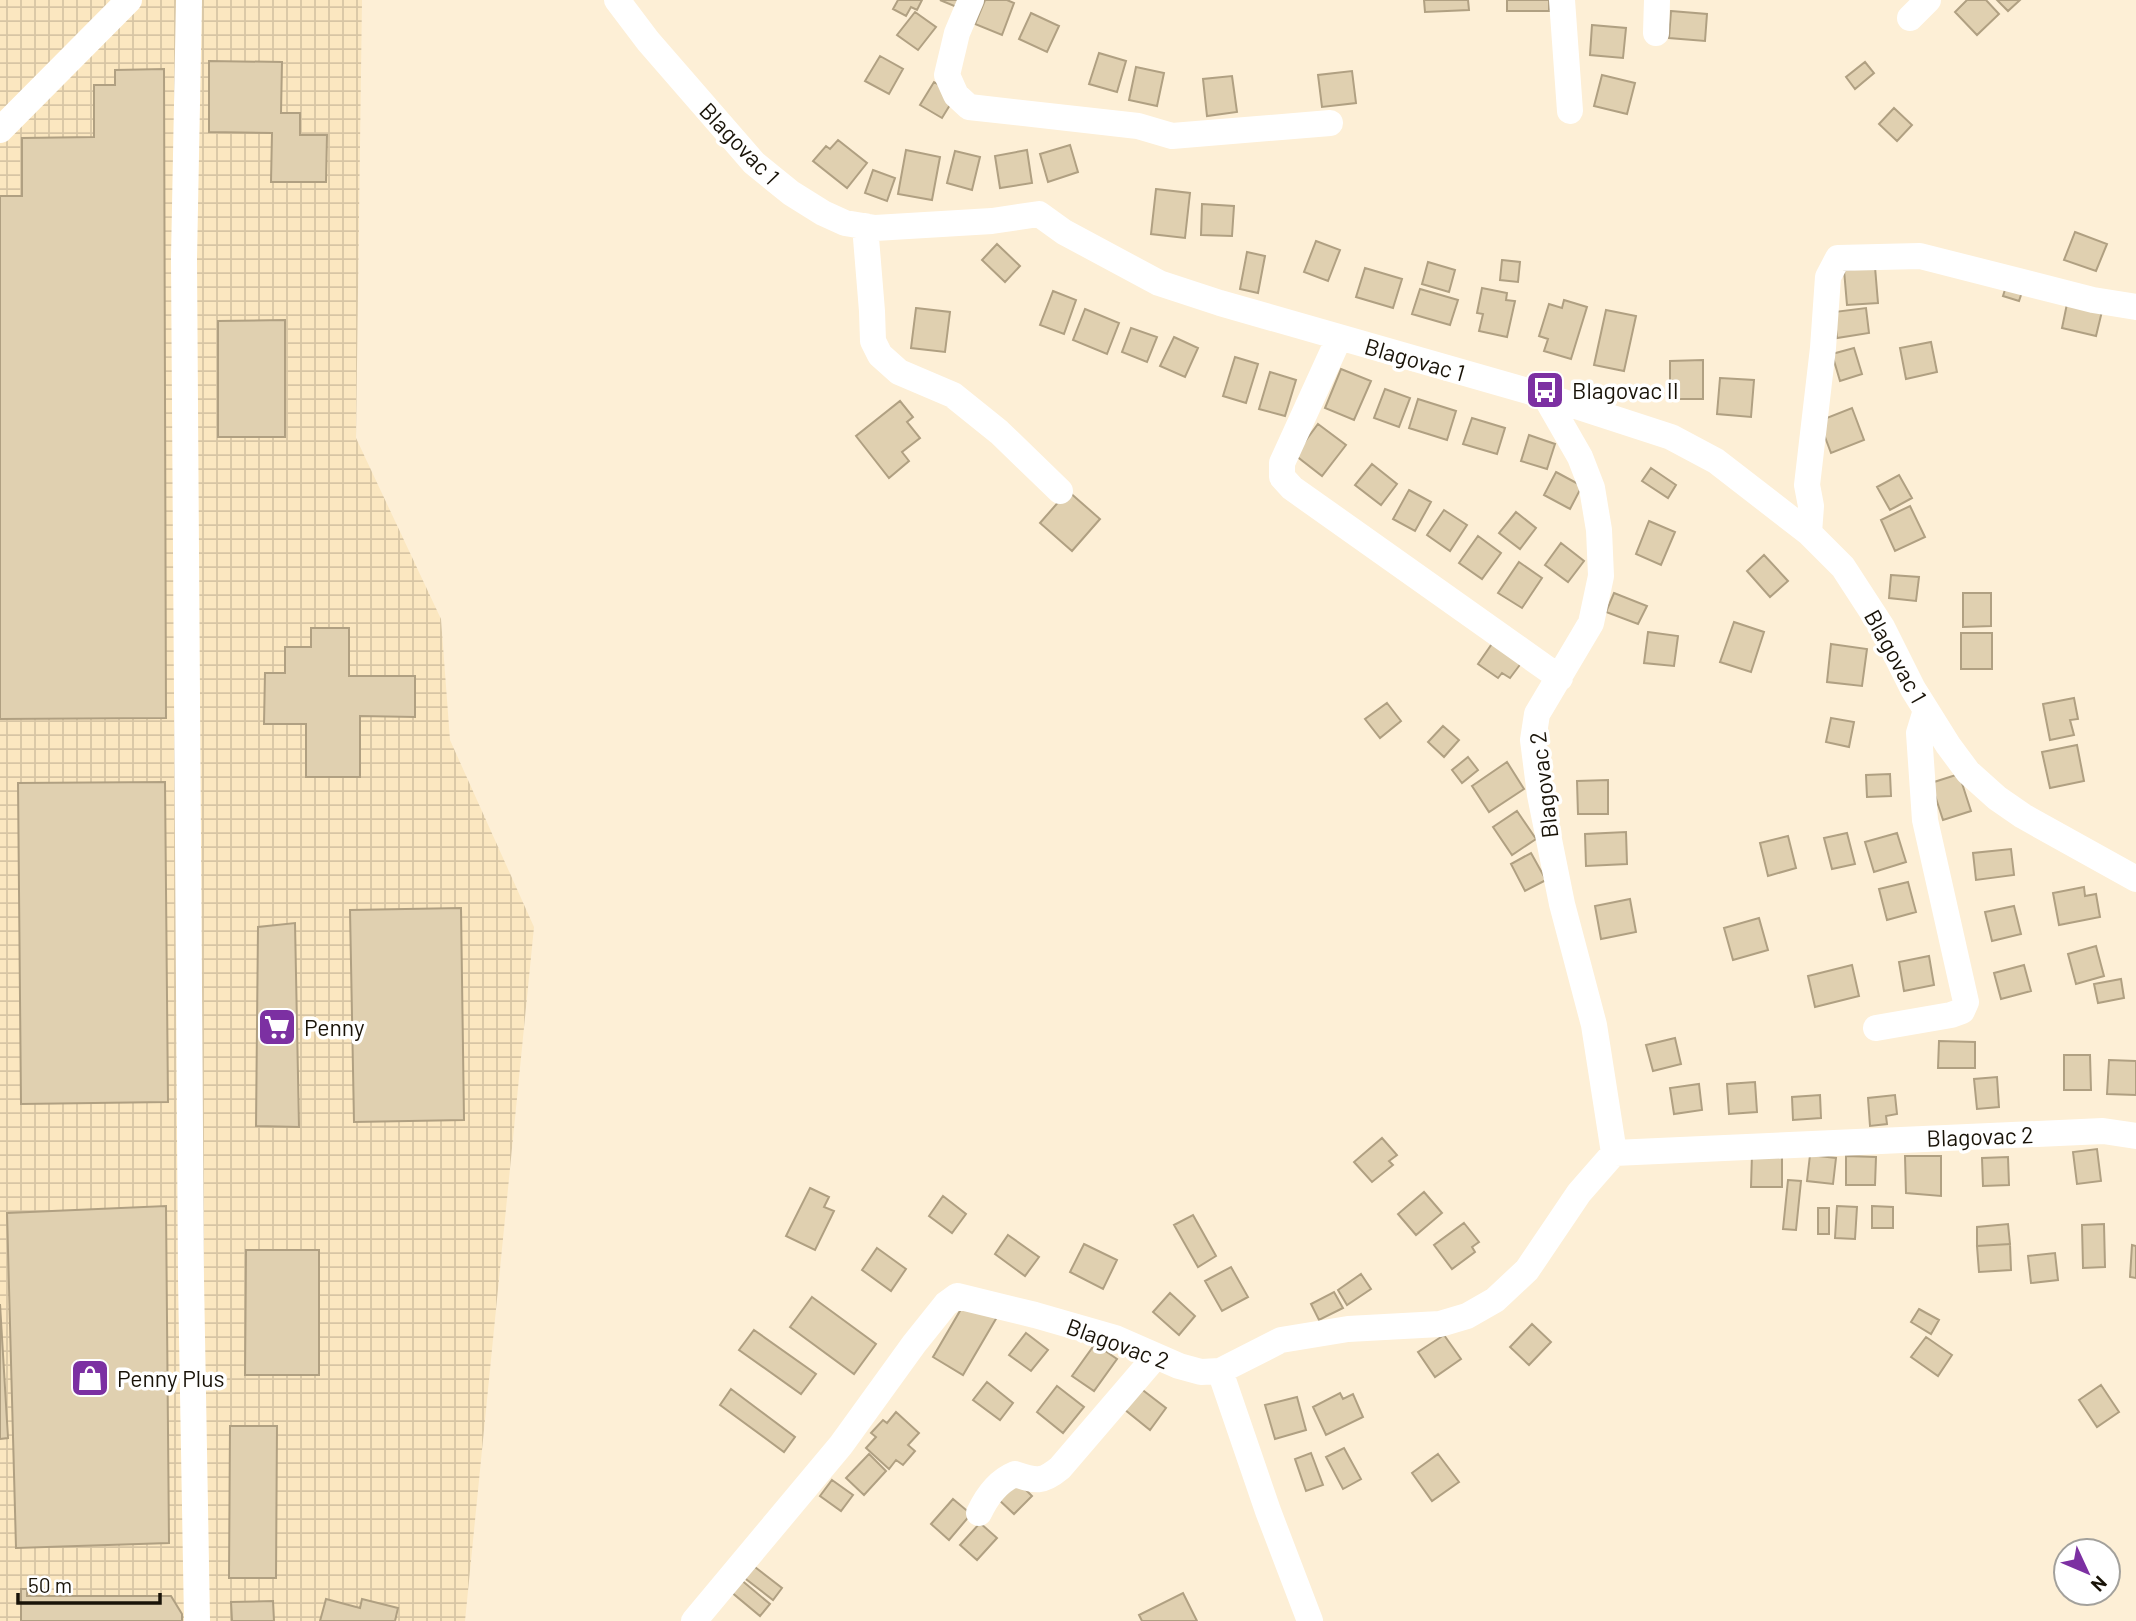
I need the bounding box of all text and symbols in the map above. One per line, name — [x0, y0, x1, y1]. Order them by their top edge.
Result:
street label: Blagovac 1 — [694, 96, 786, 190]
street label: Blagovac 1 — [1362, 331, 1468, 387]
bus stop icon: Blagovac II — [1524, 369, 1566, 411]
place label: Blagovac II — [1572, 376, 1679, 404]
street label: Blagovac 1 — [1859, 604, 1933, 708]
street label: Blagovac 2 — [1523, 730, 1563, 840]
supermarket icon: Penny — [256, 1006, 298, 1048]
place label: Penny — [304, 1013, 365, 1041]
street label: Blagovac 2 — [1926, 1120, 2034, 1152]
street label: Blagovac 2 — [1063, 1312, 1173, 1374]
shop icon: Penny Plus — [69, 1357, 111, 1399]
place label: Penny Plus — [117, 1364, 225, 1392]
north arrow — [2052, 1537, 2122, 1607]
scale bar — [18, 1562, 159, 1606]
text: 50 m — [28, 1572, 72, 1597]
text: N — [2087, 1572, 2112, 1597]

